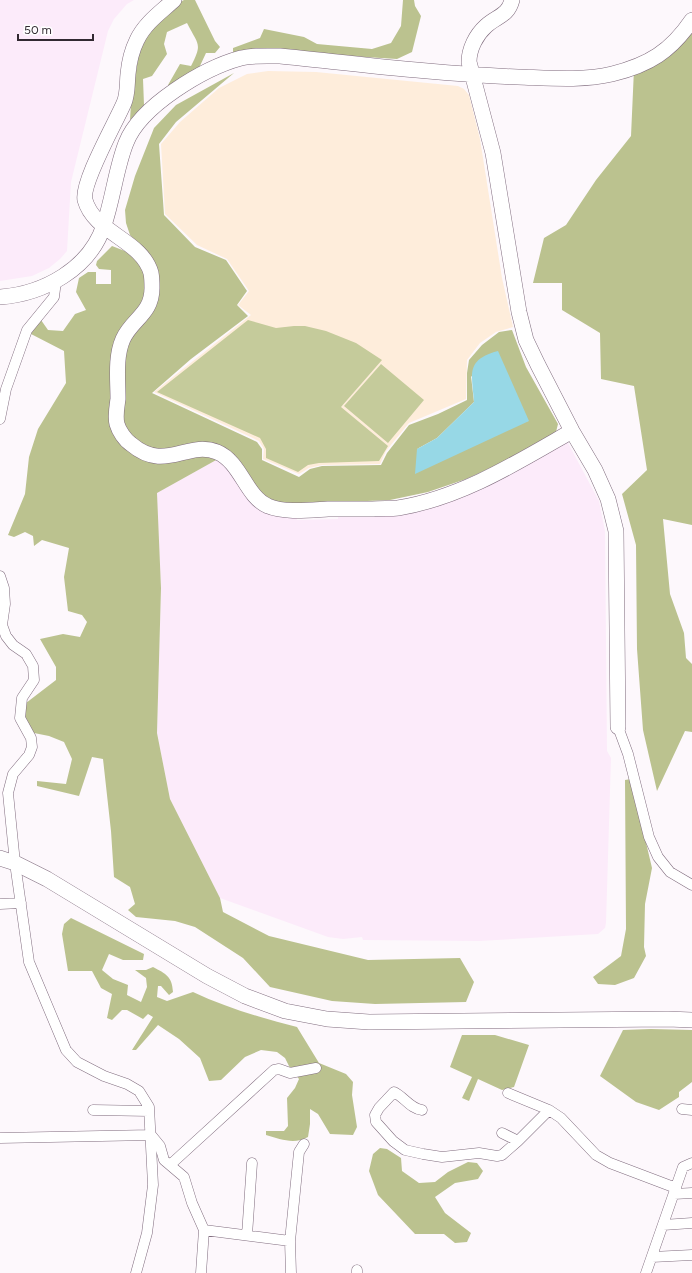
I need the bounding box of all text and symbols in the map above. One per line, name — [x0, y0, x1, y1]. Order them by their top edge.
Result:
scale bar — [18, 16, 93, 42]
text: 50 m — [24, 23, 52, 37]

